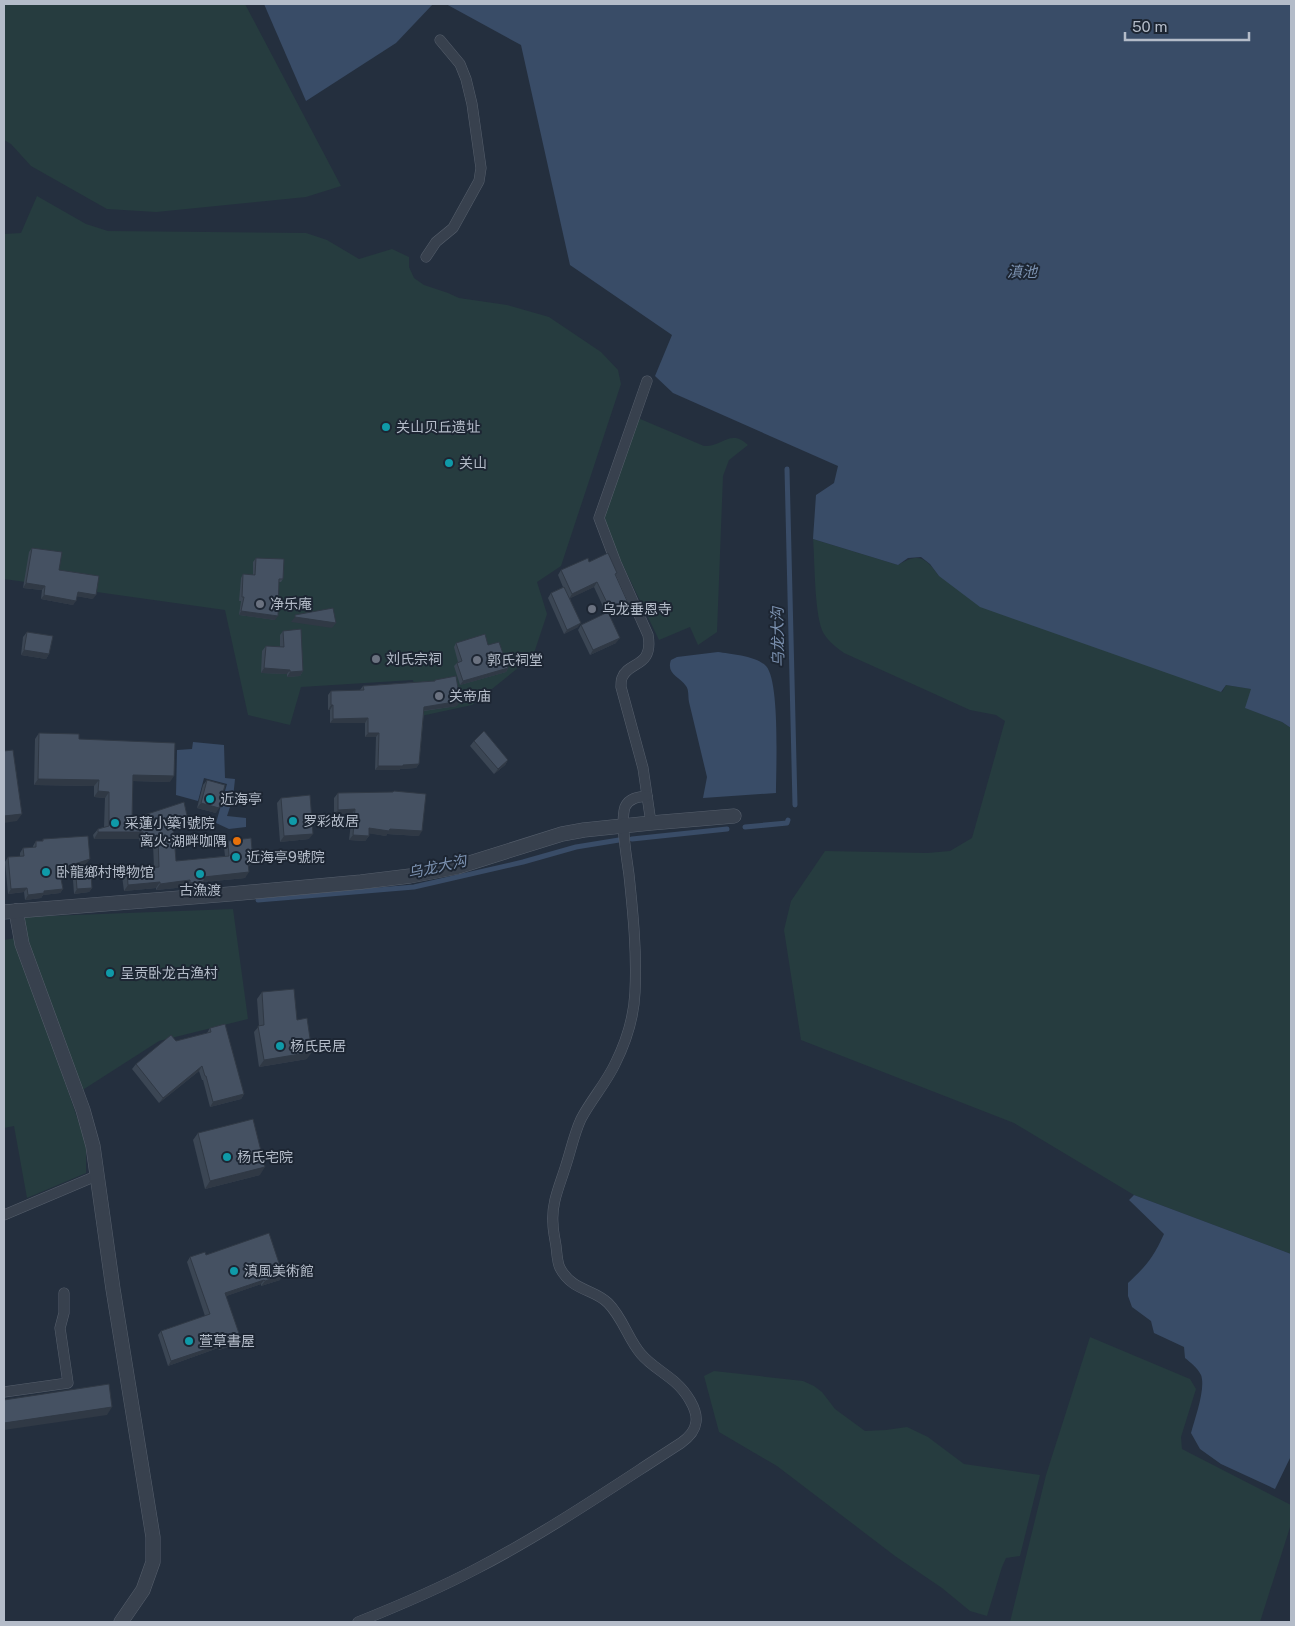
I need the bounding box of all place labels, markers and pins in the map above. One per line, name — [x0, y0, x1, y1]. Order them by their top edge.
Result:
place label: 关山贝丘遗址 — [396, 419, 480, 435]
marker: 关山贝丘遗址 — [380, 421, 392, 433]
place label: 关山 — [459, 455, 487, 471]
marker: 关山 — [443, 457, 455, 469]
place label: 净乐庵 — [270, 596, 312, 612]
marker: 净乐庵 — [254, 598, 266, 610]
place label: 乌龙垂恩寺 — [602, 601, 672, 617]
marker: 乌龙垂恩寺 — [586, 603, 598, 615]
place label: 刘氏宗祠 — [386, 651, 442, 667]
place label: 郭氏祠堂 — [487, 652, 543, 668]
marker: 刘氏宗祠 — [370, 653, 382, 665]
marker: 郭氏祠堂 — [471, 654, 483, 666]
place label: 关帝庙 — [449, 688, 491, 704]
marker: 关帝庙 — [433, 690, 445, 702]
place label: 近海亭 — [220, 791, 262, 807]
marker: 近海亭 — [204, 793, 216, 805]
place label: 罗彩故居 — [303, 813, 359, 829]
place label: 采蓮小築1號院 — [125, 815, 215, 831]
marker: 罗彩故居 — [287, 815, 299, 827]
marker: 采蓮小築1號院 — [109, 817, 121, 829]
place label: 离火·湖畔咖隅 — [140, 833, 227, 849]
marker: 离火·湖畔咖隅 — [231, 835, 243, 847]
place label: 近海亭9號院 — [246, 849, 325, 865]
marker: 近海亭9號院 — [230, 851, 242, 863]
place label: 卧龍鄉村博物馆 — [56, 864, 154, 880]
marker: 卧龍鄉村博物馆 — [40, 866, 52, 878]
marker: 古漁渡 — [194, 868, 206, 880]
place label: 古漁渡 — [179, 882, 221, 898]
place label: 呈贡卧龙古渔村 — [120, 965, 218, 981]
marker: 呈贡卧龙古渔村 — [104, 967, 116, 979]
place label: 杨氏民居 — [290, 1038, 346, 1054]
marker: 杨氏民居 — [274, 1040, 286, 1052]
place label: 杨氏宅院 — [237, 1149, 293, 1165]
marker: 杨氏宅院 — [221, 1151, 233, 1163]
place label: 滇風美術館 — [244, 1263, 314, 1279]
marker: 滇風美術館 — [228, 1265, 240, 1277]
place label: 萱草書屋 — [199, 1333, 255, 1349]
marker: 萱草書屋 — [183, 1335, 195, 1347]

